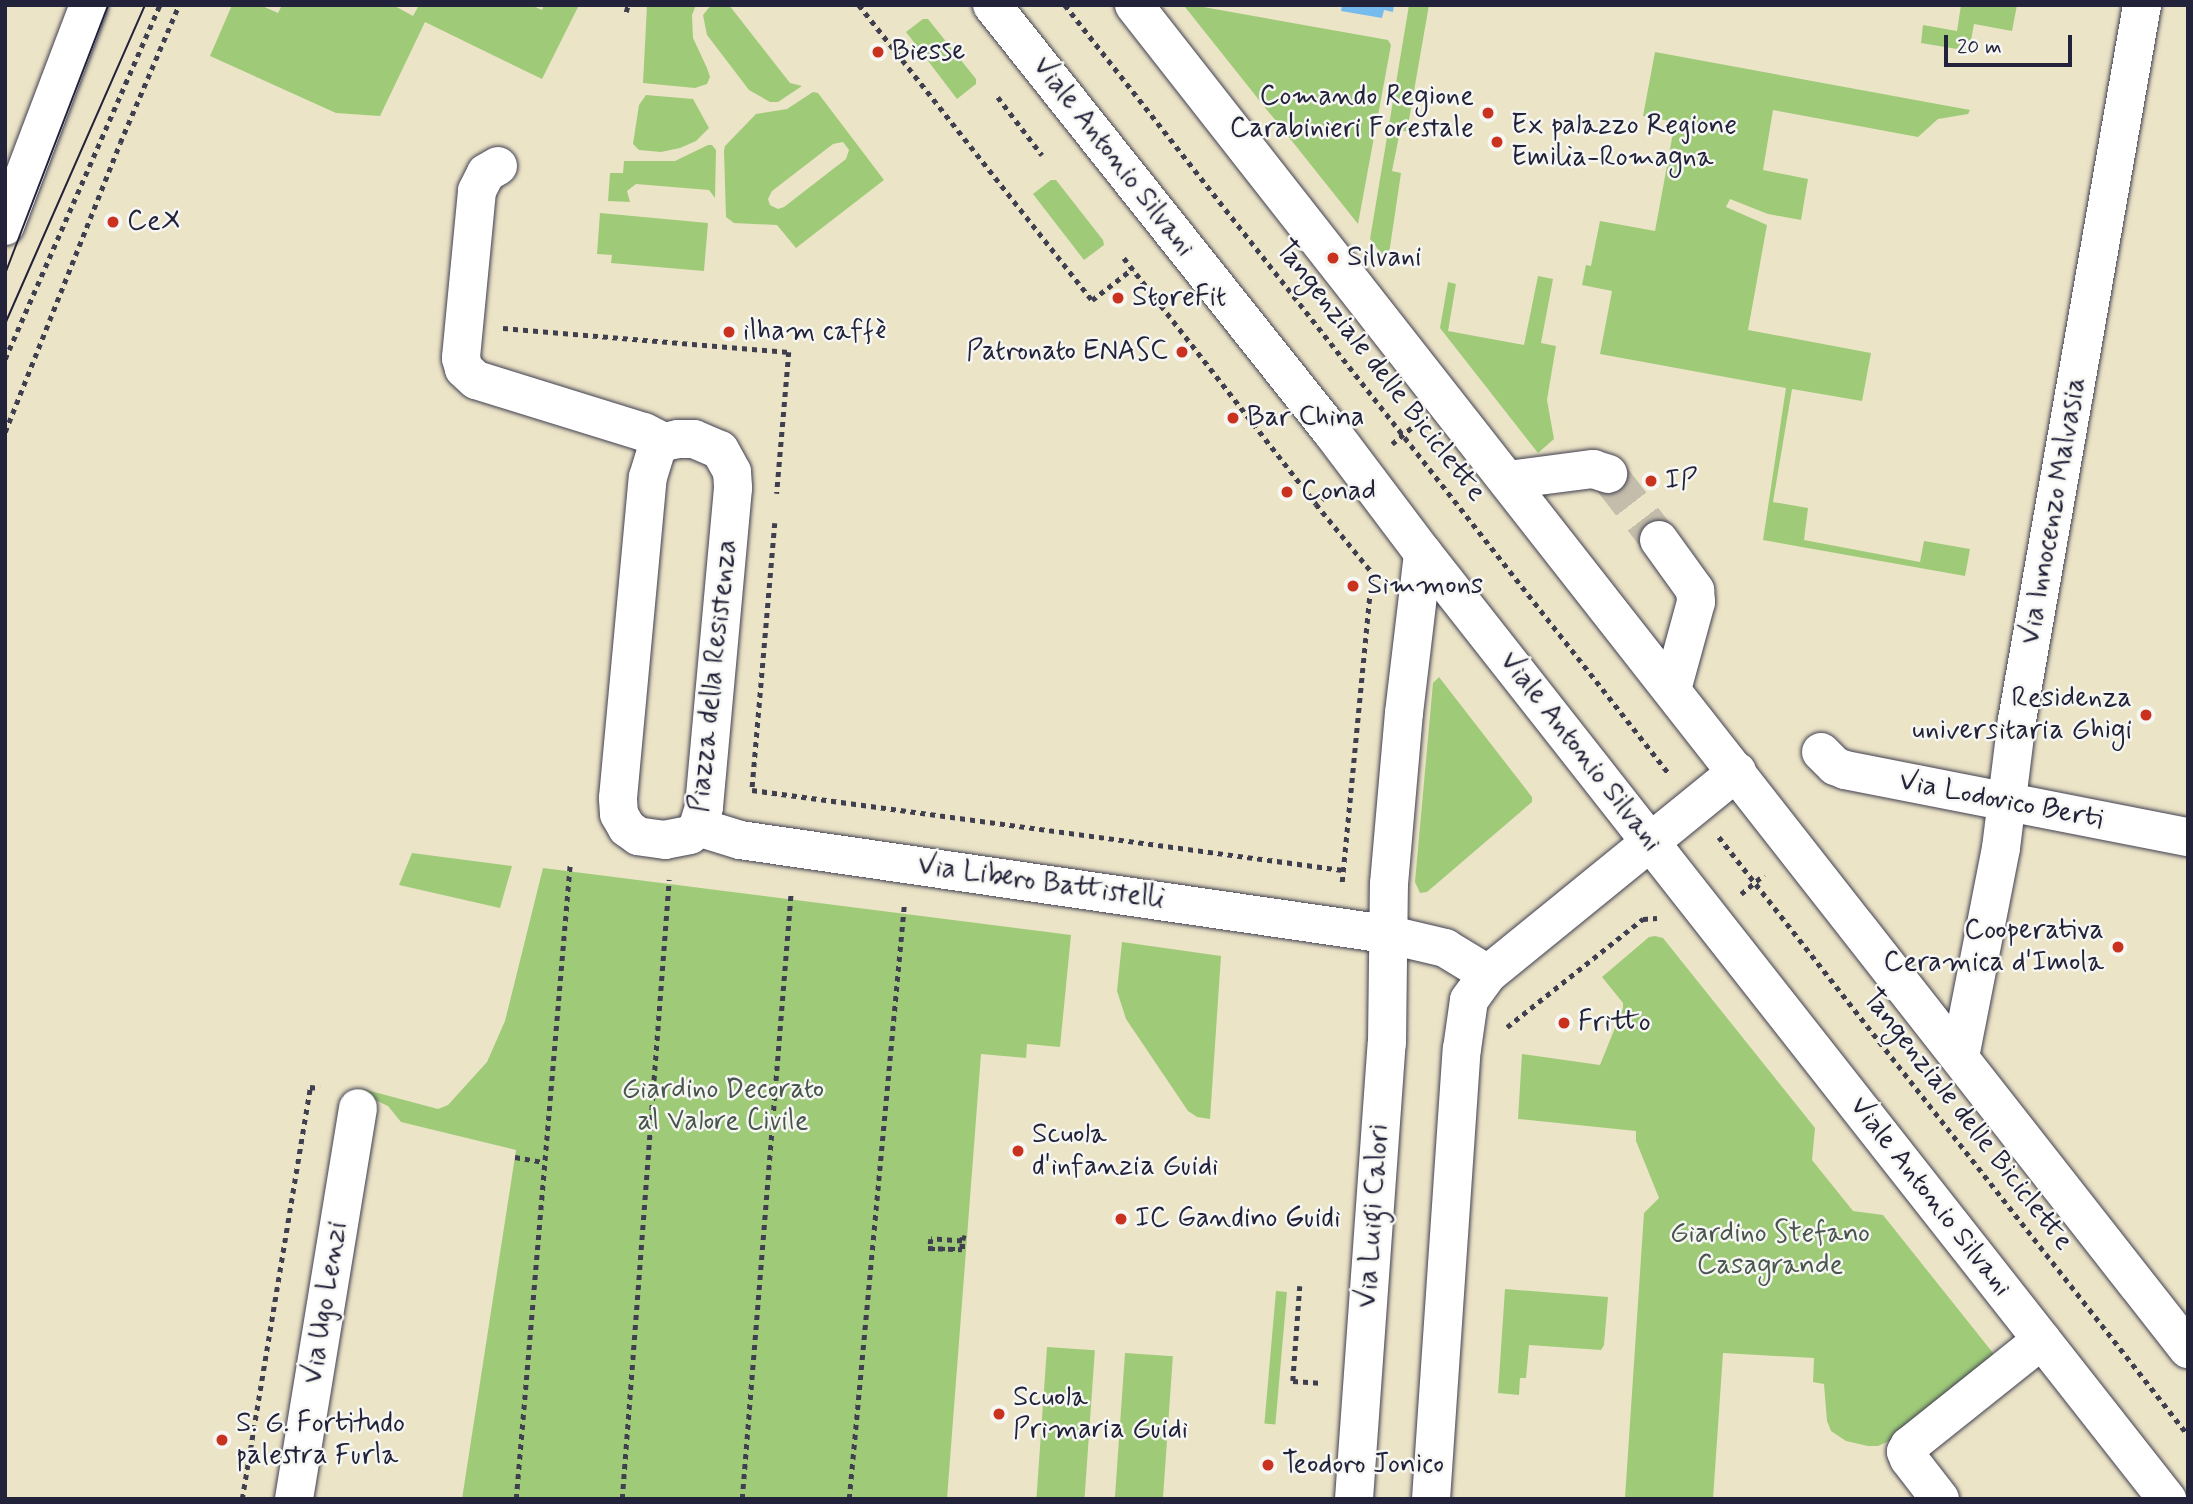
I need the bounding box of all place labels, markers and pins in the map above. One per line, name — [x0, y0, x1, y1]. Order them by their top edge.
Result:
place label: Biesse — [892, 35, 965, 69]
marker: Biesse — [870, 44, 886, 60]
place label: Comando Regione Carabinieri Forestale — [1230, 80, 1474, 146]
marker: Comando Regione Carabinieri Forestale — [1480, 105, 1496, 121]
place label: Ex palazzo Regione Emilia-Romagna — [1511, 109, 1739, 175]
marker: Ex palazzo Regione Emilia-Romagna — [1489, 134, 1505, 150]
place label: CeX — [127, 205, 181, 239]
marker: CeX — [105, 214, 121, 230]
place label: Silvani — [1347, 241, 1421, 275]
marker: Silvani — [1325, 250, 1341, 266]
place label: StoreFit — [1132, 281, 1226, 315]
marker: StoreFit — [1110, 290, 1126, 306]
place label: ilham caffè — [743, 315, 884, 349]
marker: ilham caffè — [721, 324, 737, 340]
place label: Patronato ENASC — [967, 335, 1168, 369]
marker: Patronato ENASC — [1174, 344, 1190, 360]
place label: Bar China — [1247, 401, 1374, 435]
marker: Bar China — [1225, 410, 1241, 426]
place label: IP — [1665, 464, 1697, 498]
marker: IP — [1643, 473, 1659, 489]
place label: Conad — [1301, 475, 1376, 509]
marker: Conad — [1279, 484, 1295, 500]
place label: Simmons — [1367, 569, 1483, 603]
marker: Simmons — [1345, 578, 1361, 594]
place label: Residenza universitaria Ghigi — [1912, 682, 2132, 748]
marker: Residenza universitaria Ghigi — [2138, 707, 2154, 723]
place label: Cooperativa Ceramica d'Imola — [1885, 914, 2104, 980]
marker: Cooperativa Ceramica d'Imola — [2110, 939, 2126, 955]
place label: Fritto — [1578, 1006, 1651, 1040]
marker: Fritto — [1556, 1015, 1572, 1031]
place label: Scuola d'infanzia Guidi — [1032, 1118, 1222, 1184]
marker: Scuola d'infanzia Guidi — [1010, 1143, 1026, 1159]
place label: IC Gandino Guidi — [1135, 1202, 1337, 1236]
marker: IC Gandino Guidi — [1113, 1211, 1129, 1227]
place label: Scuola Primaria Guidi — [1013, 1381, 1191, 1447]
marker: Scuola Primaria Guidi — [991, 1406, 1007, 1422]
place label: S. G. Fortitudo palestra Furla — [236, 1407, 405, 1473]
marker: S. G. Fortitudo palestra Furla — [214, 1432, 230, 1448]
place label: Teodoro Jonico — [1282, 1448, 1444, 1482]
marker: Teodoro Jonico — [1260, 1457, 1276, 1473]

